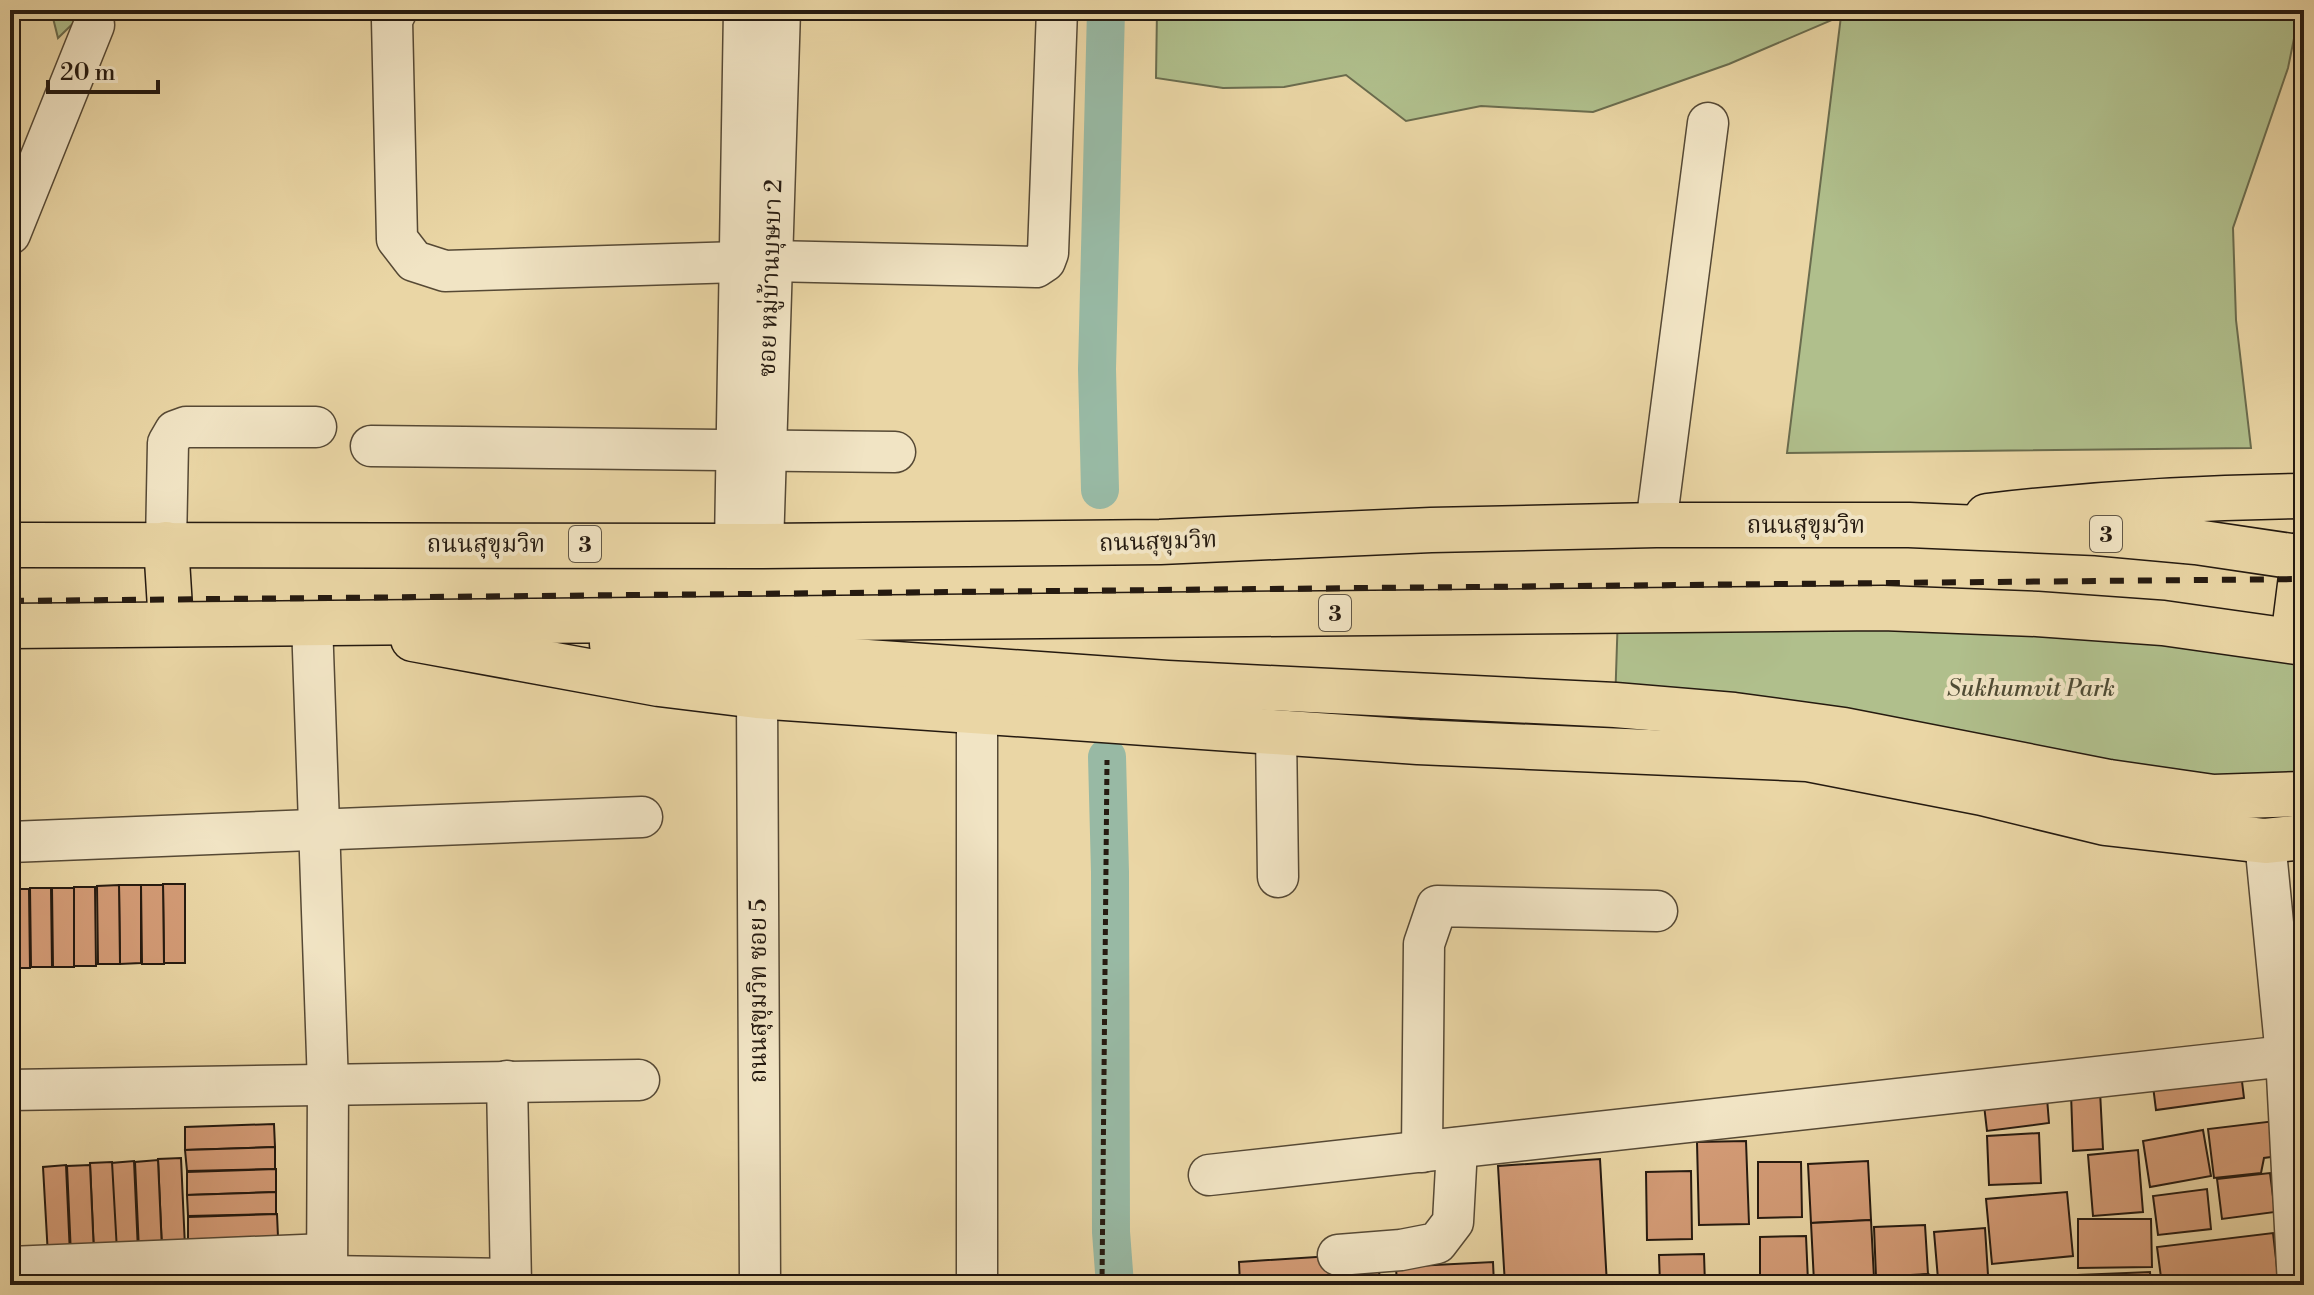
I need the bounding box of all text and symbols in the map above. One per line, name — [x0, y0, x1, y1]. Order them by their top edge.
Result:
scale bar — [48, 44, 158, 94]
text: 20 m — [60, 58, 116, 88]
street label: ซอย หมู่บ้านบุษบา 2 — [753, 178, 789, 378]
street label: ถนนสุขุมวิท — [1747, 511, 1865, 541]
road number: 3 — [2090, 516, 2122, 552]
street label: ถนนสุขุมวิท — [1098, 525, 1218, 559]
road number: 3 — [569, 526, 601, 562]
street label: ถนนสุขุมวิท — [427, 530, 545, 560]
road number: 3 — [1319, 595, 1351, 631]
park label: Sukhumvit Park — [1947, 674, 2115, 704]
street label: ถนนสุขุมวิท ซอย 5 — [744, 899, 774, 1083]

